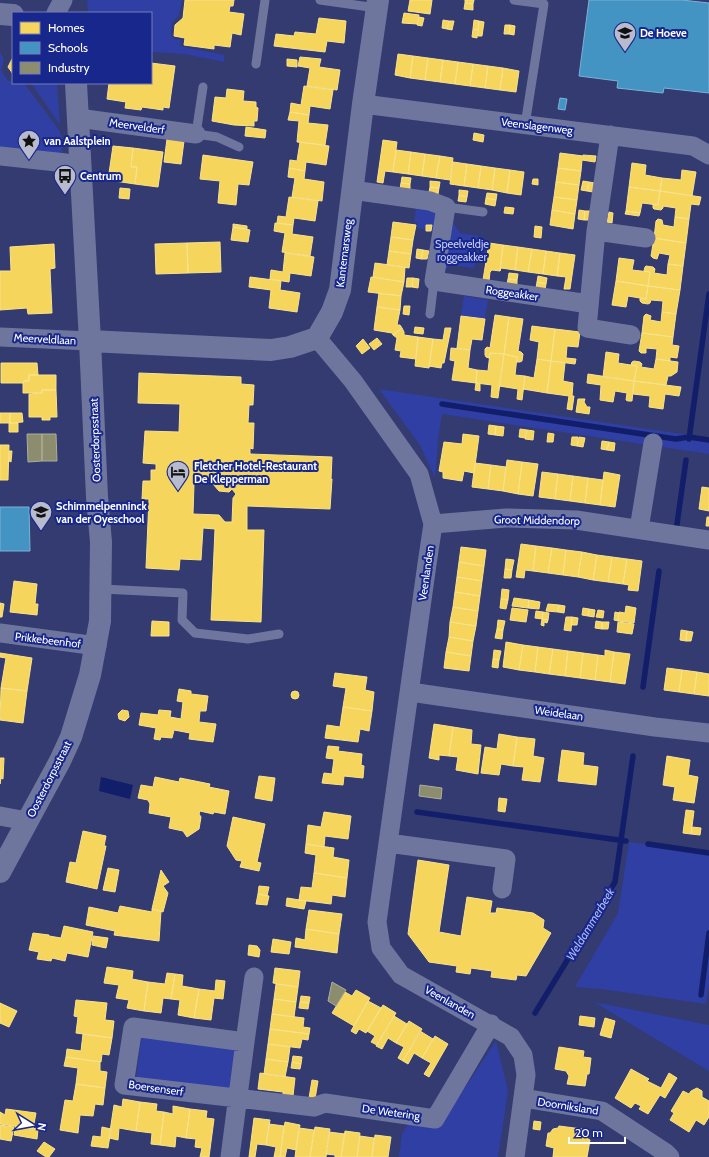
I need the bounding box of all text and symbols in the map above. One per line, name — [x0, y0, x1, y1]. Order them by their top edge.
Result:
legend — [12, 12, 152, 84]
text: Homes — [48, 20, 85, 35]
school or university icon: De Hoeve — [612, 20, 638, 53]
place label: De Hoeve — [640, 26, 687, 40]
text: Schools — [48, 40, 88, 55]
text: Industry — [48, 60, 89, 75]
street label: Meervelderf — [108, 115, 166, 137]
street label: Veenslagenweg — [500, 115, 574, 137]
place icon: van Aalstplein — [16, 128, 42, 161]
place label: van Aalstplein — [44, 134, 111, 148]
bus stop icon: Centrum — [52, 163, 78, 196]
place label: Centrum — [80, 169, 121, 183]
street label: Kantemarsweg — [333, 217, 355, 288]
park label: Speelveldje roggeakker — [435, 237, 489, 264]
street label: Roggeakker — [485, 282, 540, 304]
street label: Meerveldlaan — [13, 330, 77, 348]
street label: Oosterdorpsstraat — [87, 398, 103, 482]
hotel icon: Fletcher Hotel-Restaurant De Klepperman — [165, 459, 191, 492]
place label: Fletcher Hotel-Restaurant De Klepperman — [194, 459, 317, 486]
school or university icon: Schimmelpenninck van der Oyeschool — [28, 499, 54, 532]
place label: Schimmelpenninck van der Oyeschool — [56, 499, 148, 526]
street label: Groot Middendorp — [494, 512, 580, 528]
street label: Veenlanden — [415, 545, 437, 601]
street label: Prikkebeenhof — [14, 629, 82, 651]
street label: Weidelaan — [534, 703, 584, 723]
street label: Oosterdorpsstraat — [24, 738, 74, 820]
water label: Weldammerbeek — [562, 884, 618, 963]
street label: Veenlanden — [422, 982, 478, 1022]
street label: Boersenserf — [128, 1077, 185, 1099]
street label: Doorniksland — [536, 1094, 600, 1118]
street label: De Wetering — [361, 1101, 421, 1123]
north arrow — [12, 1105, 52, 1145]
scale bar — [569, 1119, 625, 1145]
text: N — [34, 1122, 49, 1132]
text: 20 m — [575, 1125, 603, 1140]

